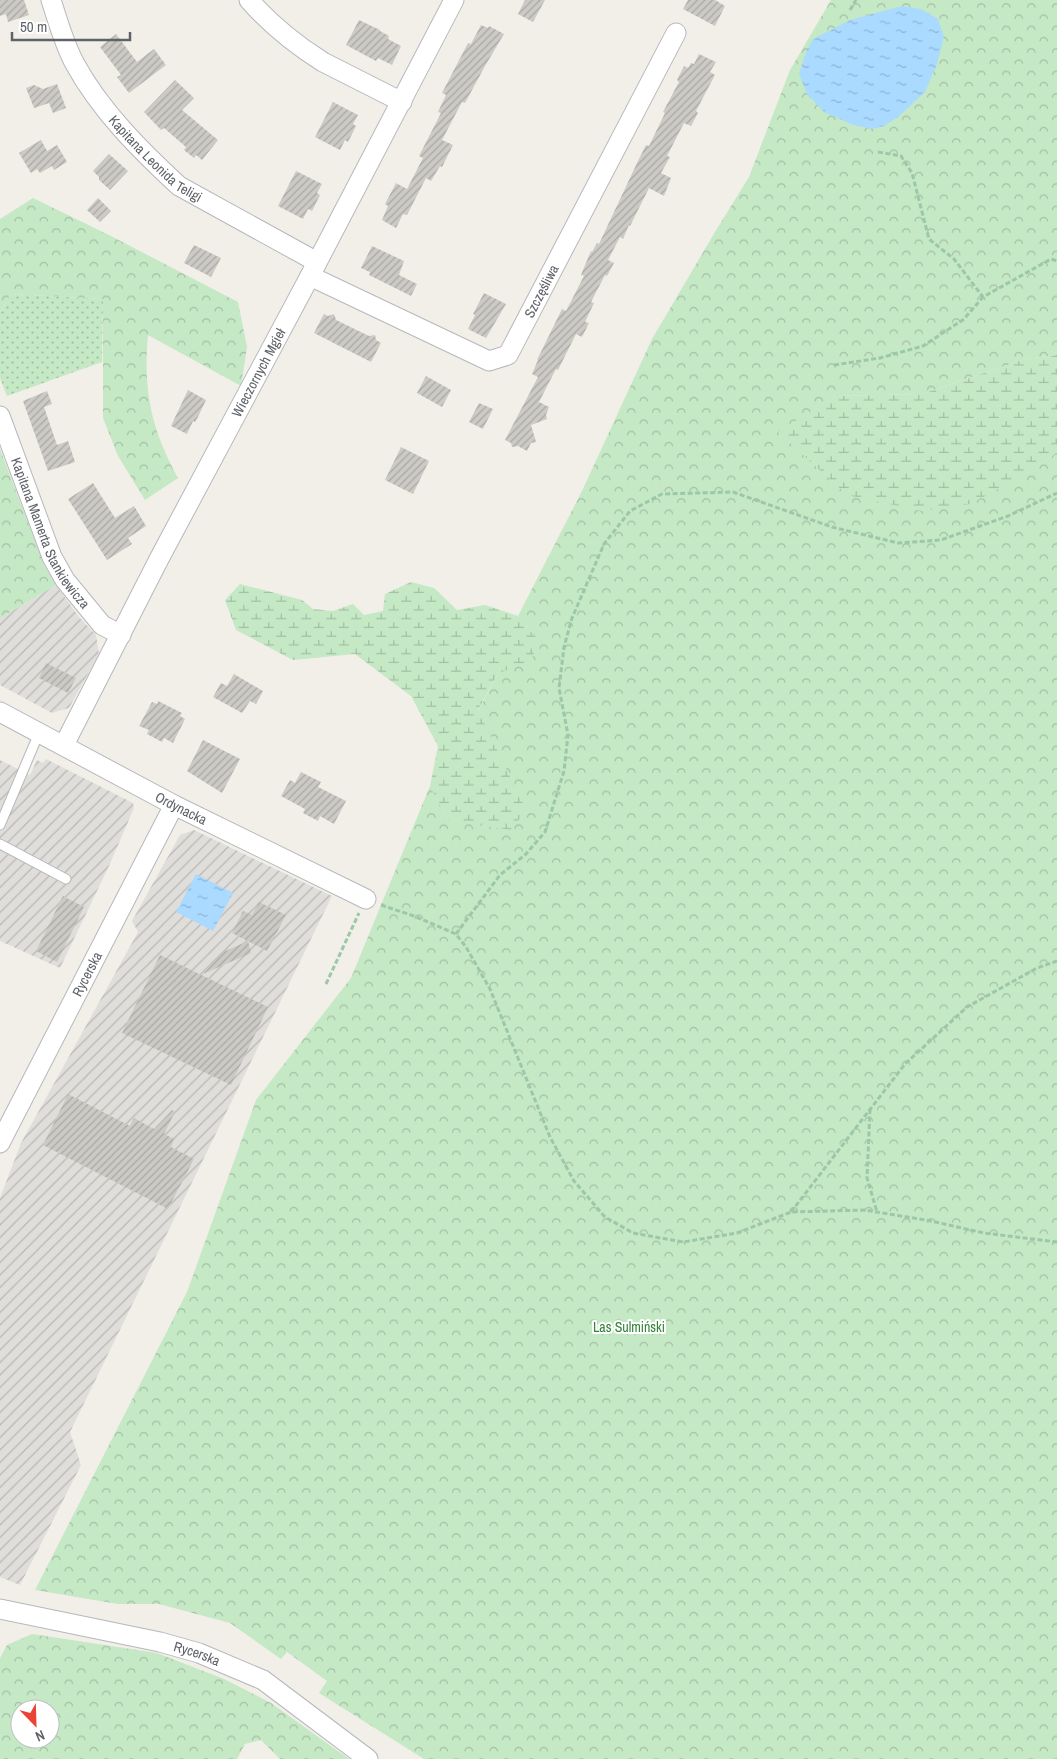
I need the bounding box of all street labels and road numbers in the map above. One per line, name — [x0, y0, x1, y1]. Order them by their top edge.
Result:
street label: Kapitana Leonida Teligi — [105, 111, 205, 206]
street label: Szczęśliwa — [520, 261, 563, 321]
street label: Wieczornych Mgieł — [227, 324, 290, 420]
street label: Kapitana Mamerta Stankiewicza — [7, 455, 94, 613]
street label: Ordynacka — [152, 788, 210, 829]
street label: Rycerska — [68, 948, 106, 999]
street label: Rycerska — [172, 1637, 223, 1670]

